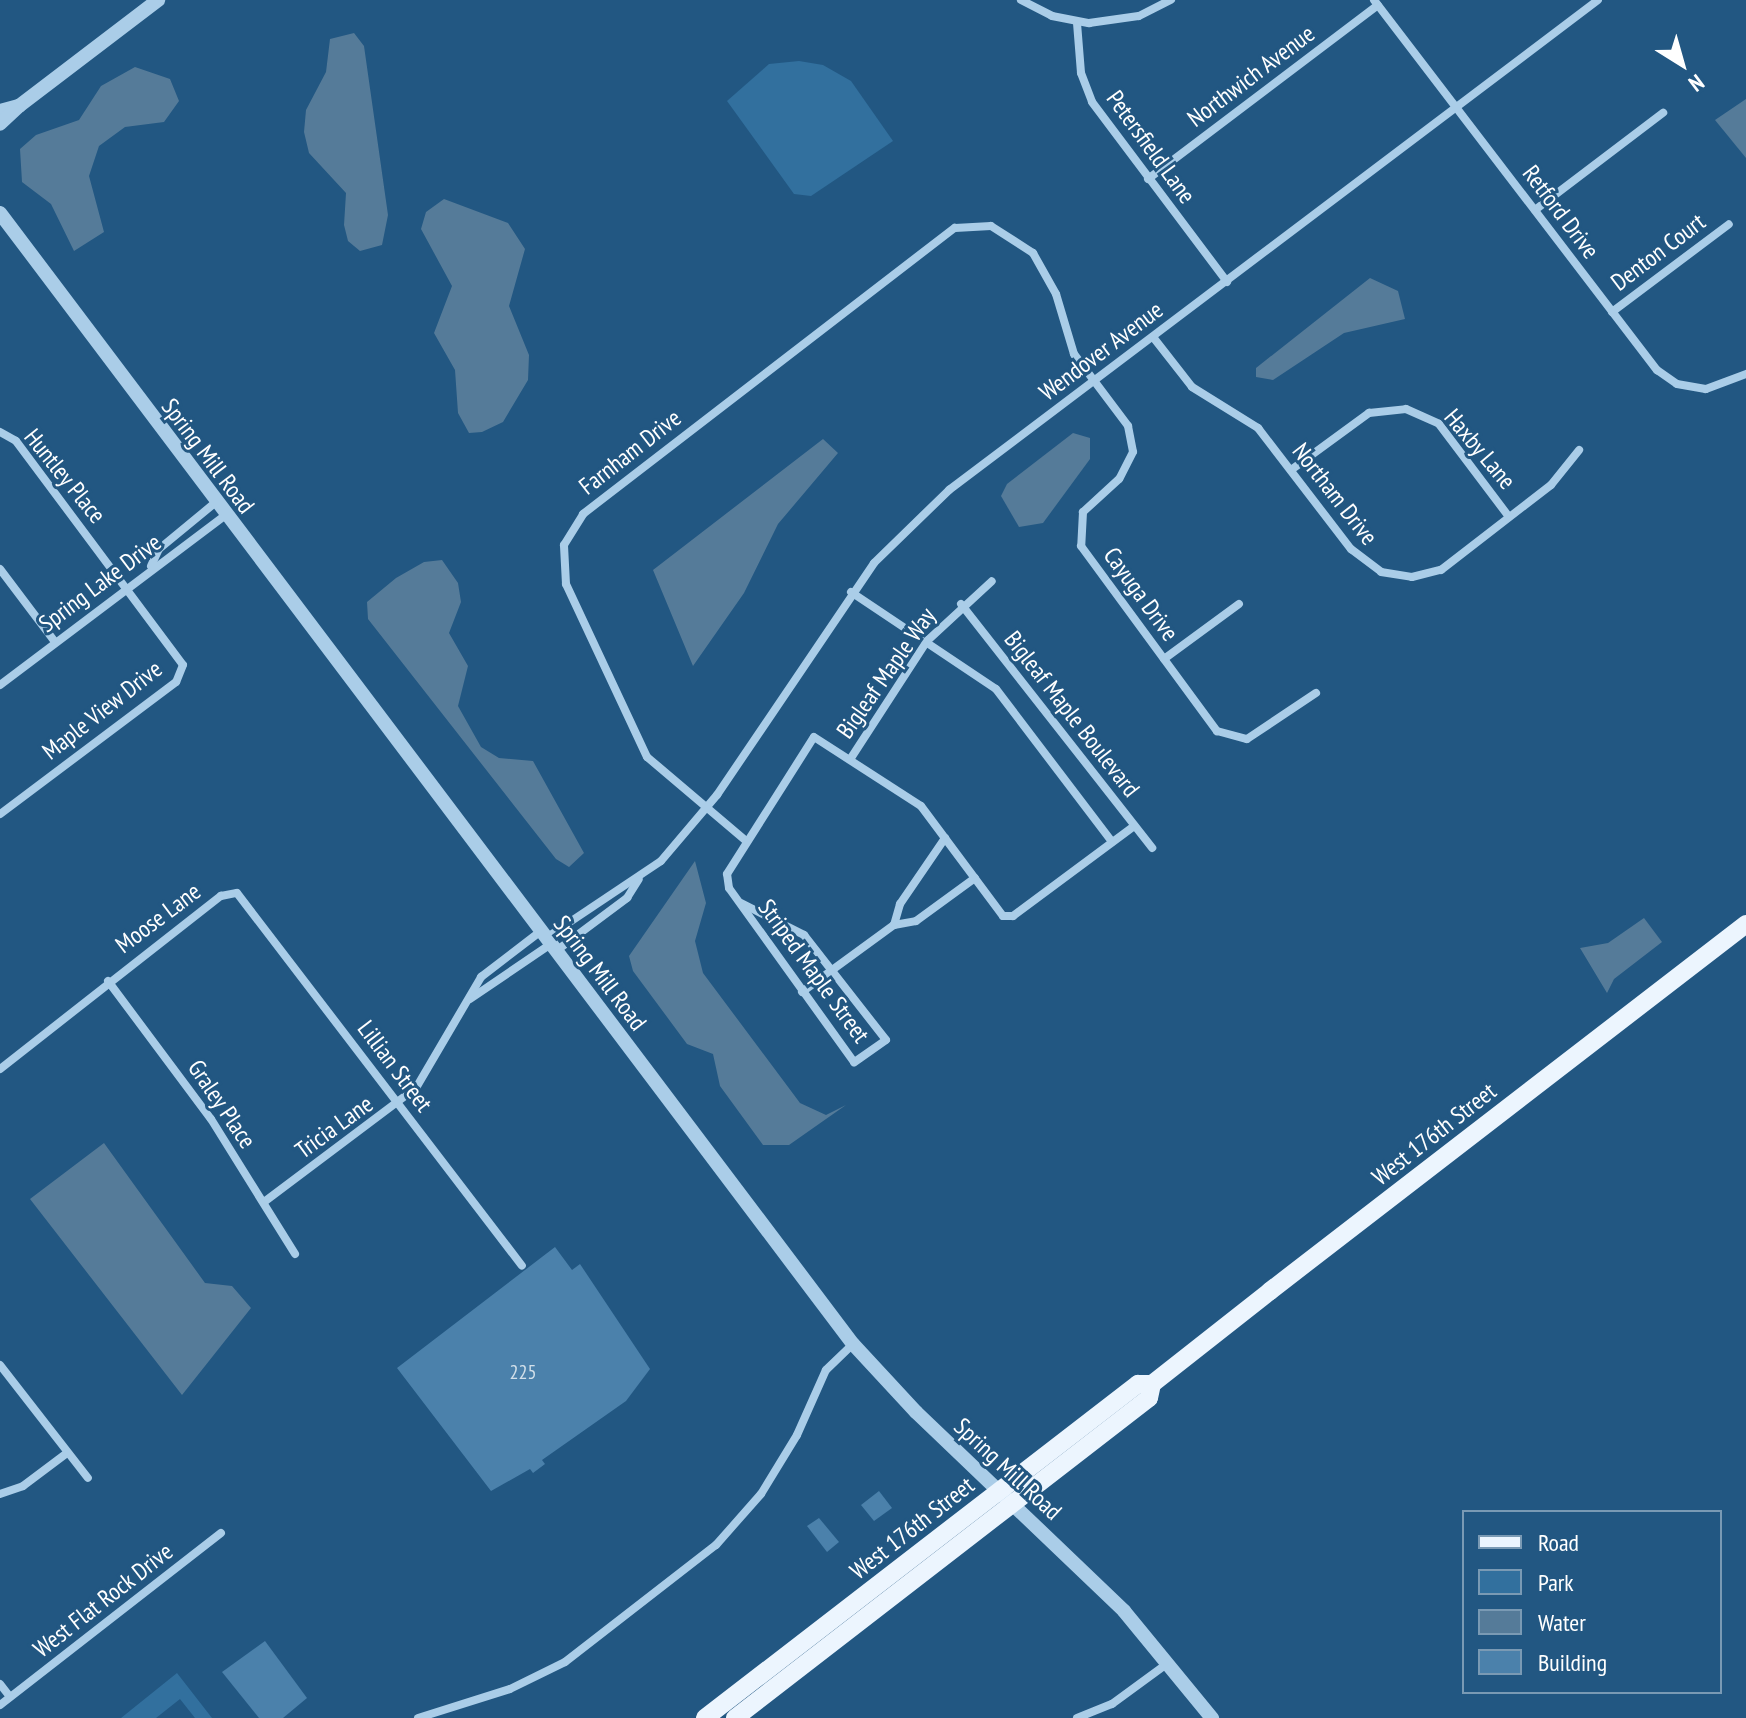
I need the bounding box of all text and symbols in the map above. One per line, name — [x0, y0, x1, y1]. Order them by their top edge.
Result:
street label: Northwich Avenue — [1182, 19, 1320, 133]
north arrow — [1642, 24, 1722, 104]
text: N — [1683, 68, 1710, 98]
street label: Petersfield Lane — [1100, 85, 1202, 209]
street label: Retford Drive — [1517, 160, 1605, 264]
street label: Denton Court — [1605, 207, 1711, 297]
street label: Wendover Avenue — [1033, 295, 1169, 407]
street label: Spring Mill Road — [156, 393, 260, 519]
street label: Farnham Drive — [573, 403, 687, 501]
street label: Haxby Lane — [1438, 403, 1522, 495]
street label: Huntley Place — [18, 423, 112, 529]
street label: Northam Drive — [1286, 437, 1384, 551]
street label: Spring Lake Drive — [33, 528, 167, 638]
street label: Cayuga Drive — [1097, 542, 1185, 646]
street label: Bigleaf Maple Way — [830, 602, 942, 744]
street label: Bigleaf Maple Boulevard — [998, 625, 1146, 803]
street label: Maple View Drive — [36, 654, 168, 766]
street label: Moose Lane — [110, 877, 206, 959]
street label: Striped Maple Street — [752, 894, 876, 1048]
street label: Spring Mill Road — [548, 910, 652, 1036]
street label: Lillian Street — [351, 1015, 439, 1117]
street label: Graley Place — [182, 1054, 262, 1154]
street label: West 176th Street — [1366, 1077, 1502, 1191]
street label: Tricia Lane — [290, 1089, 378, 1165]
house number: 225 — [510, 1360, 536, 1384]
street label: Spring Mill Road — [948, 1412, 1068, 1526]
street label: West 176th Street — [844, 1471, 980, 1585]
legend — [1462, 1510, 1722, 1694]
text: Road — [1538, 1527, 1579, 1558]
street label: West Flat Rock Drive — [27, 1537, 179, 1663]
text: Park — [1538, 1567, 1574, 1598]
text: Water — [1538, 1607, 1586, 1638]
text: Building — [1538, 1647, 1607, 1678]

